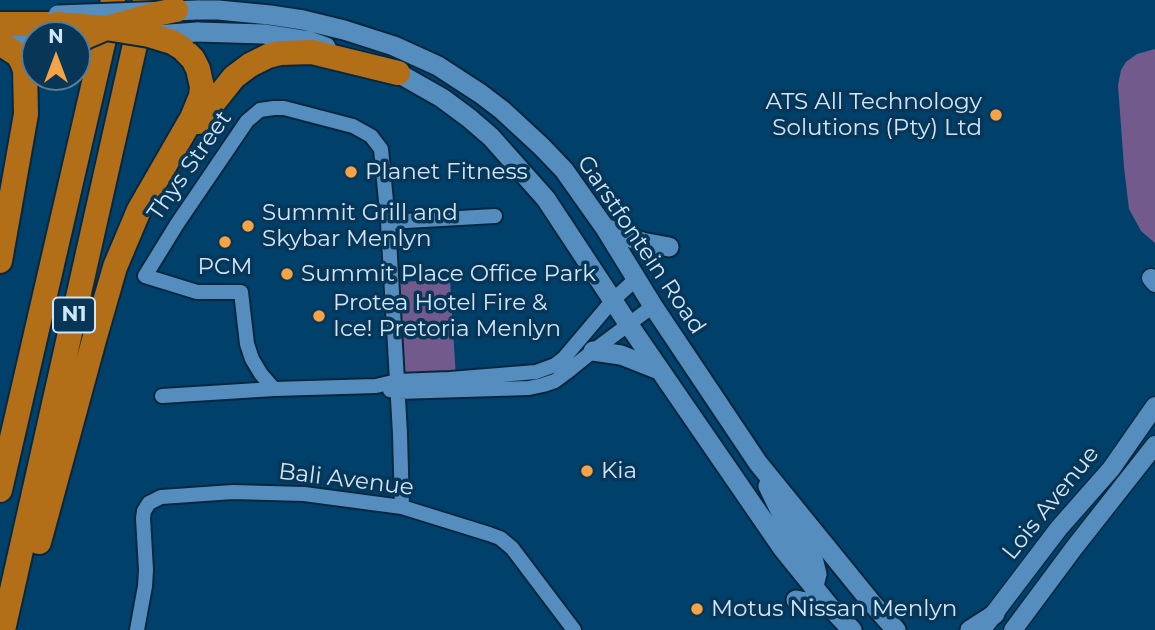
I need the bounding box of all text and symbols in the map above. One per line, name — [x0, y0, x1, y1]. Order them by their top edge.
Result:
north arrow — [21, 21, 91, 91]
text: N — [48, 25, 64, 48]
place label: ATS All Technology Solutions (Pty) Ltd — [765, 88, 982, 142]
street label: Thys Street — [142, 106, 238, 226]
marker: ATS All Technology Solutions (Pty) Ltd — [988, 107, 1004, 123]
street label: Garstfontein Road — [571, 151, 711, 339]
place label: Planet Fitness — [365, 158, 528, 186]
marker: Planet Fitness — [343, 164, 359, 180]
place label: Summit Grill and Skybar Menlyn — [262, 199, 458, 253]
marker: Summit Grill and Skybar Menlyn — [240, 218, 256, 234]
marker: PCM — [217, 234, 233, 250]
place label: PCM — [198, 253, 252, 281]
place label: Summit Place Office Park — [301, 260, 596, 288]
marker: Summit Place Office Park — [279, 266, 295, 282]
place label: Protea Hotel Fire & Ice! Pretoria Menlyn — [333, 289, 561, 343]
road number: N1 — [53, 298, 95, 332]
marker: Protea Hotel Fire & Ice! Pretoria Menlyn — [311, 308, 327, 324]
street label: Lois Avenue — [997, 441, 1105, 565]
place label: Kia — [601, 457, 637, 485]
street label: Bali Avenue — [277, 458, 415, 502]
marker: Kia — [579, 463, 595, 479]
place label: Motus Nissan Menlyn — [711, 595, 957, 623]
marker: Motus Nissan Menlyn — [689, 601, 705, 617]

